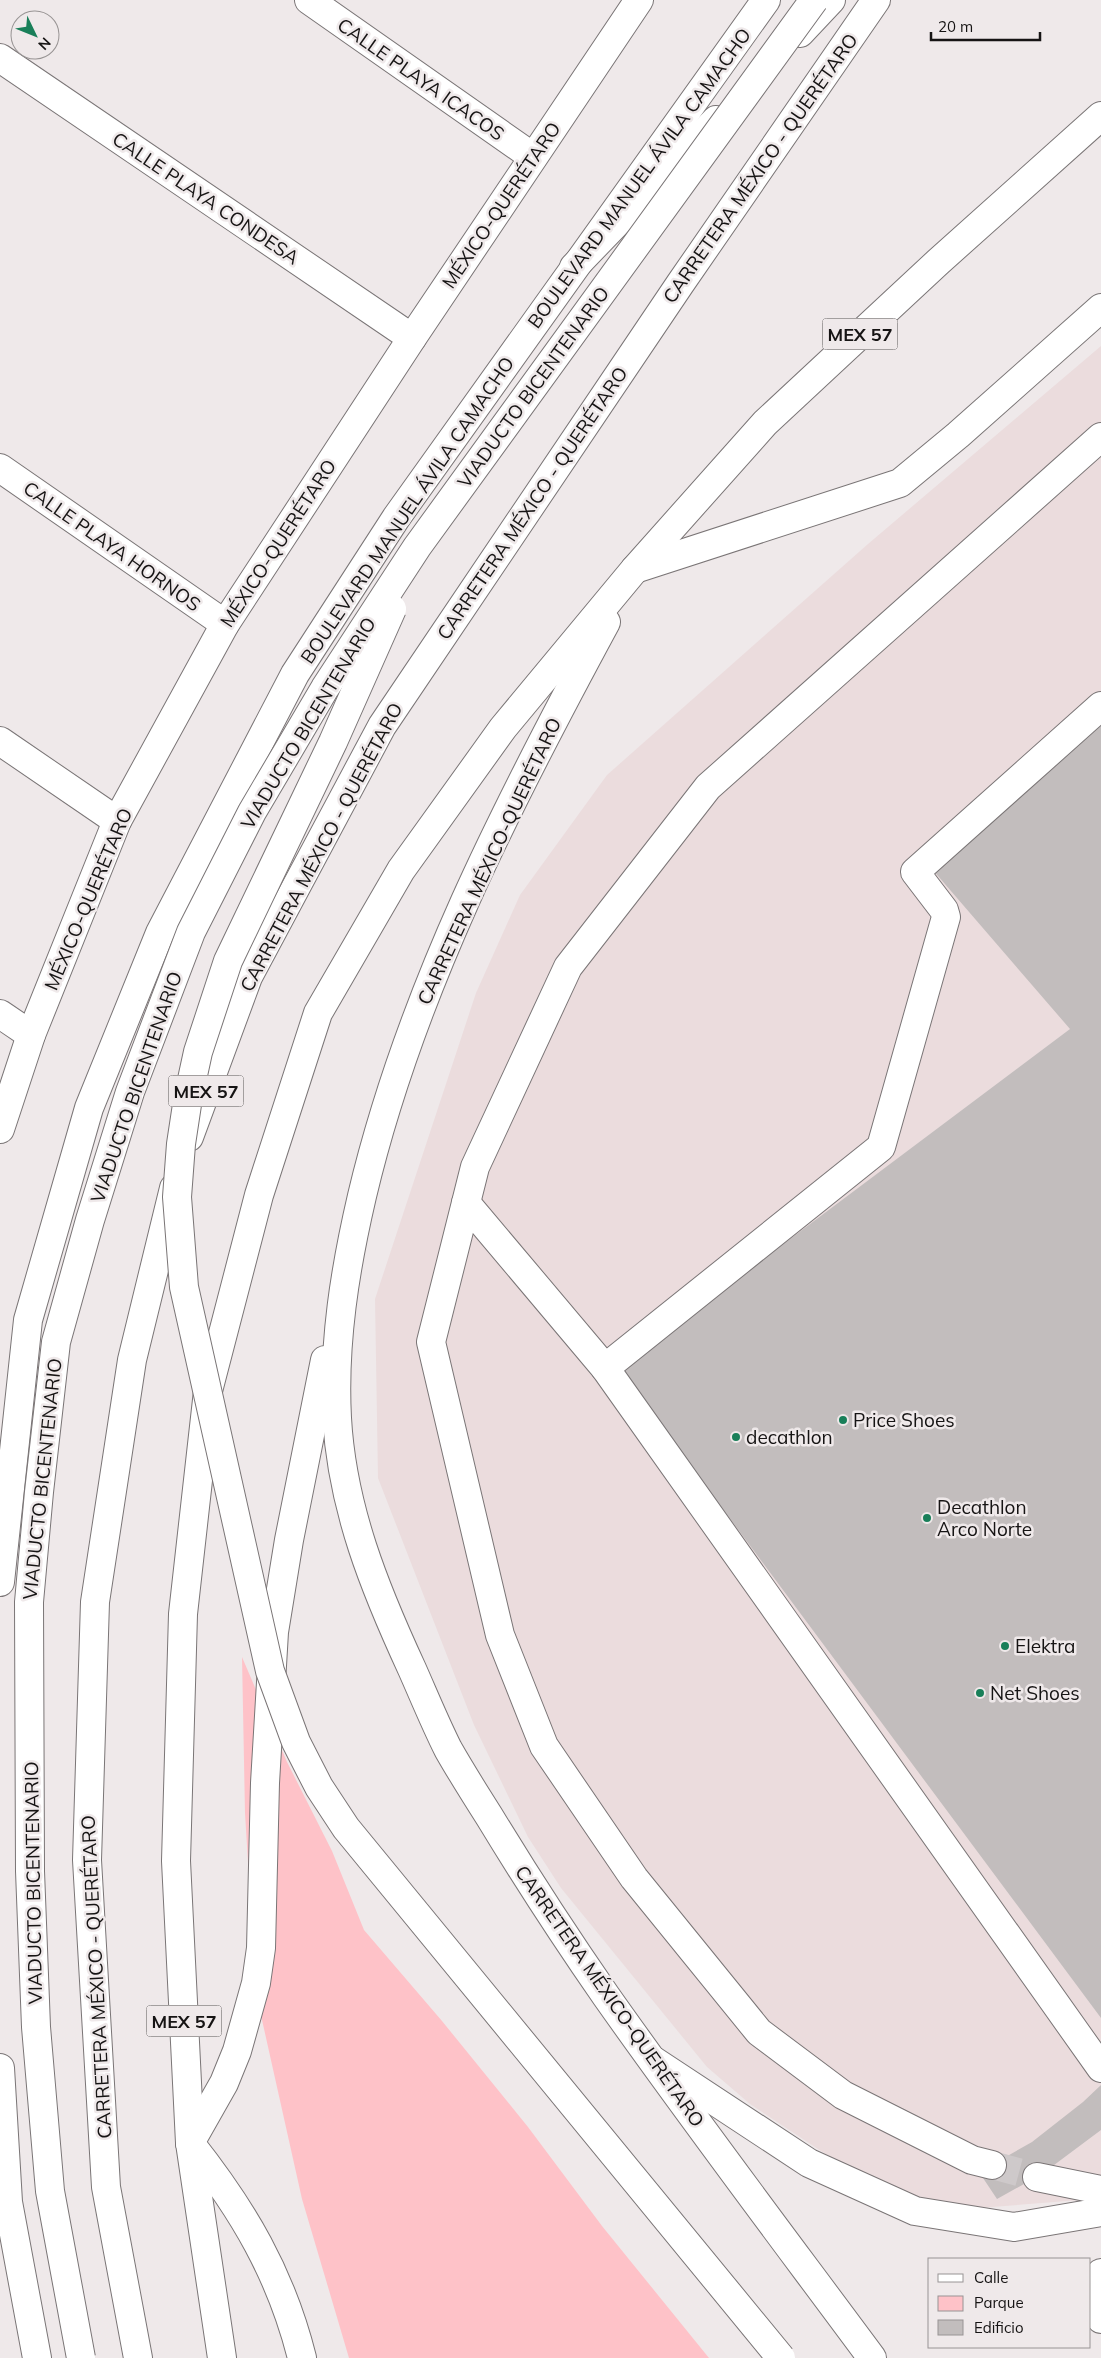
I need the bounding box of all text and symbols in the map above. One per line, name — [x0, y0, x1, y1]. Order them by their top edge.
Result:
north arrow — [10, 10, 60, 60]
scale bar — [931, 10, 1040, 42]
street label: CALLE PLAYA ICACOS — [333, 12, 509, 146]
text: 20 m — [938, 17, 973, 36]
street label: BOULEVARD MANUEL ÁVILA CAMACHO — [522, 23, 756, 333]
street label: CARRETERA MÉXICO - QUERÉTARO — [657, 28, 863, 308]
text: N — [34, 34, 55, 54]
street label: MÉXICO-QUERÉTARO — [436, 117, 566, 293]
street label: CALLE PLAYA CONDESA — [108, 126, 304, 270]
street label: VIADUCTO BICENTENARIO — [452, 282, 614, 492]
road number: MEX 57 — [822, 318, 898, 349]
street label: BOULEVARD MANUEL ÁVILA CAMACHO — [295, 352, 519, 668]
street label: CARRETERA MÉXICO - QUERÉTARO — [432, 362, 632, 644]
street label: MÉXICO-QUERÉTARO — [215, 454, 341, 632]
street label: CALLE PLAYA HORNOS — [19, 476, 205, 616]
street label: VIADUCTO BICENTENARIO — [235, 613, 381, 833]
street label: CARRETERA MÉXICO - QUERÉTARO — [234, 698, 408, 996]
street label: CARRETERA MÉXICO-QUERÉTARO — [412, 714, 566, 1008]
street label: MÉXICO-QUERÉTARO — [39, 804, 137, 994]
street label: VIADUCTO BICENTENARIO — [85, 968, 187, 1206]
road number: MEX 57 — [168, 1076, 244, 1106]
street label: VIADUCTO BICENTENARIO — [17, 1357, 67, 1601]
place label: Price Shoes — [853, 1408, 955, 1432]
marker: Price Shoes — [837, 1414, 849, 1426]
place label: decathlon — [746, 1425, 833, 1449]
marker: decathlon — [730, 1431, 742, 1443]
place label: Decathlon Arco Norte — [937, 1495, 1032, 1541]
marker: Decathlon Arco Norte — [921, 1512, 933, 1524]
place label: Elektra — [1015, 1634, 1075, 1658]
marker: Elektra — [999, 1640, 1011, 1652]
place label: Net Shoes — [990, 1681, 1080, 1705]
marker: Net Shoes — [974, 1687, 986, 1699]
street label: VIADUCTO BICENTENARIO — [19, 1761, 47, 2005]
street label: CARRETERA MÉXICO - QUERÉTARO — [76, 1815, 116, 2139]
street label: CARRETERA MÉXICO-QUERÉTARO — [510, 1861, 710, 2131]
road number: MEX 57 — [146, 2005, 222, 2036]
legend — [928, 2258, 1091, 2348]
text: Calle — [974, 2268, 1008, 2287]
text: Parque — [974, 2293, 1024, 2312]
text: Edificio — [974, 2318, 1024, 2337]

